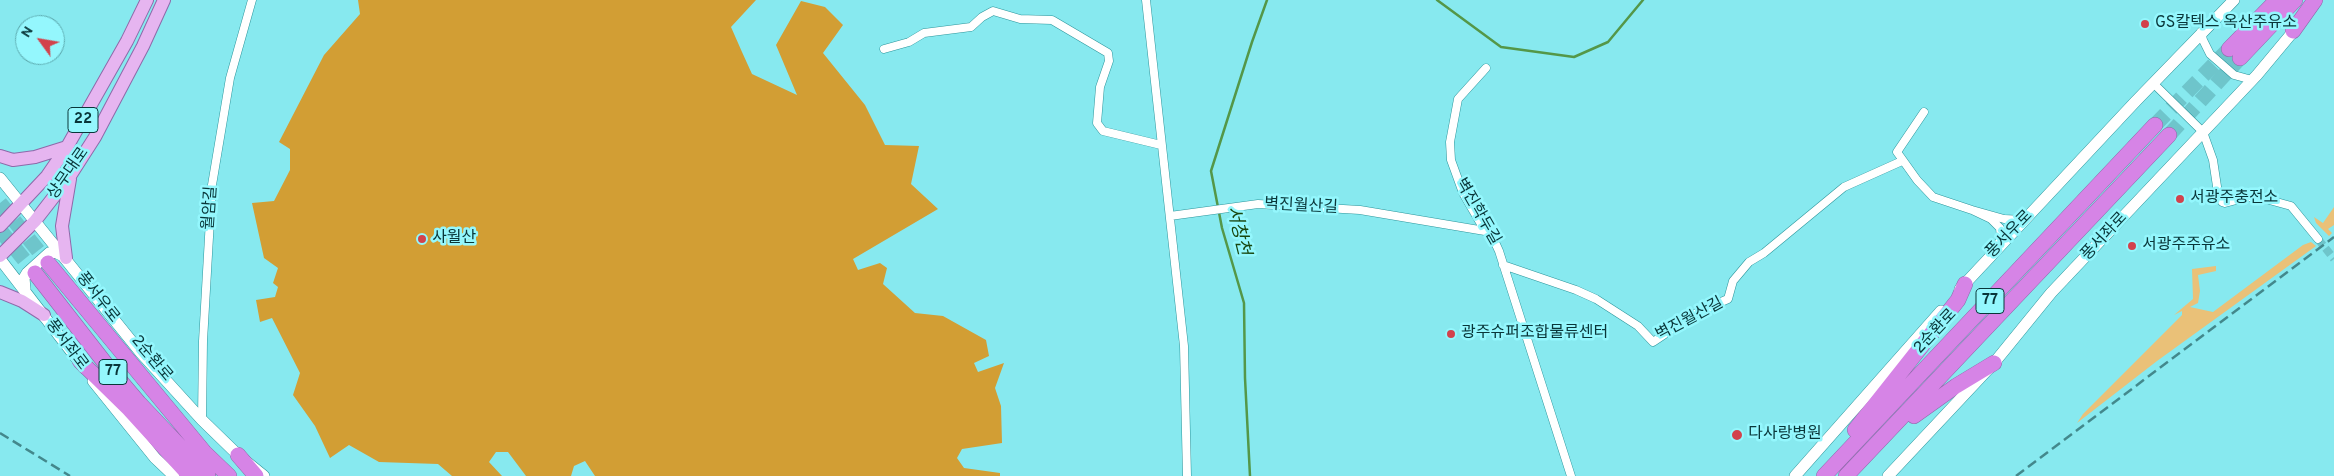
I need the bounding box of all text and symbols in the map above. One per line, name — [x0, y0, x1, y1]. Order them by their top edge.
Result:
place label: GS칼텍스 옥산주유소 — [2155, 14, 2297, 34]
north arrow — [15, 15, 65, 65]
marker: GS칼텍스 옥산주유소 — [2139, 18, 2151, 30]
text: N — [18, 24, 38, 41]
road number: 22 — [68, 108, 98, 132]
street label: 상무대로 — [44, 144, 94, 204]
street label: 벽진학두길 — [1450, 175, 1504, 249]
street label: 월암길 — [200, 185, 222, 231]
place label: 서광주충전소 — [2190, 189, 2278, 209]
marker: 서광주충전소 — [2174, 193, 2186, 205]
street label: 벽진월산길 — [1264, 195, 1338, 219]
water label: 서창천 — [1221, 204, 1253, 258]
street label: 풍서우로 — [1983, 207, 2037, 263]
street label: 풍서좌로 — [2078, 209, 2132, 265]
place label: 사월산 — [432, 229, 476, 249]
marker: 사월산 — [416, 233, 428, 245]
place label: 서광주주유소 — [2142, 236, 2230, 256]
marker: 서광주주유소 — [2126, 240, 2138, 252]
street label: 풍서우로 — [71, 269, 123, 327]
road number: 77 — [1976, 288, 2004, 314]
street label: 벽진월산길 — [1653, 294, 1727, 346]
street label: 2순환로 — [1911, 306, 1961, 358]
street label: 풍서좌로 — [41, 316, 91, 374]
place label: 광주슈퍼조합물류센터 — [1461, 324, 1608, 344]
marker: 광주슈퍼조합물류센터 — [1445, 328, 1457, 340]
street label: 2순환로 — [126, 332, 176, 386]
road number: 77 — [99, 360, 127, 384]
place label: 다사랑병원 — [1748, 425, 1822, 445]
marker: 다사랑병원 — [1730, 428, 1744, 442]

